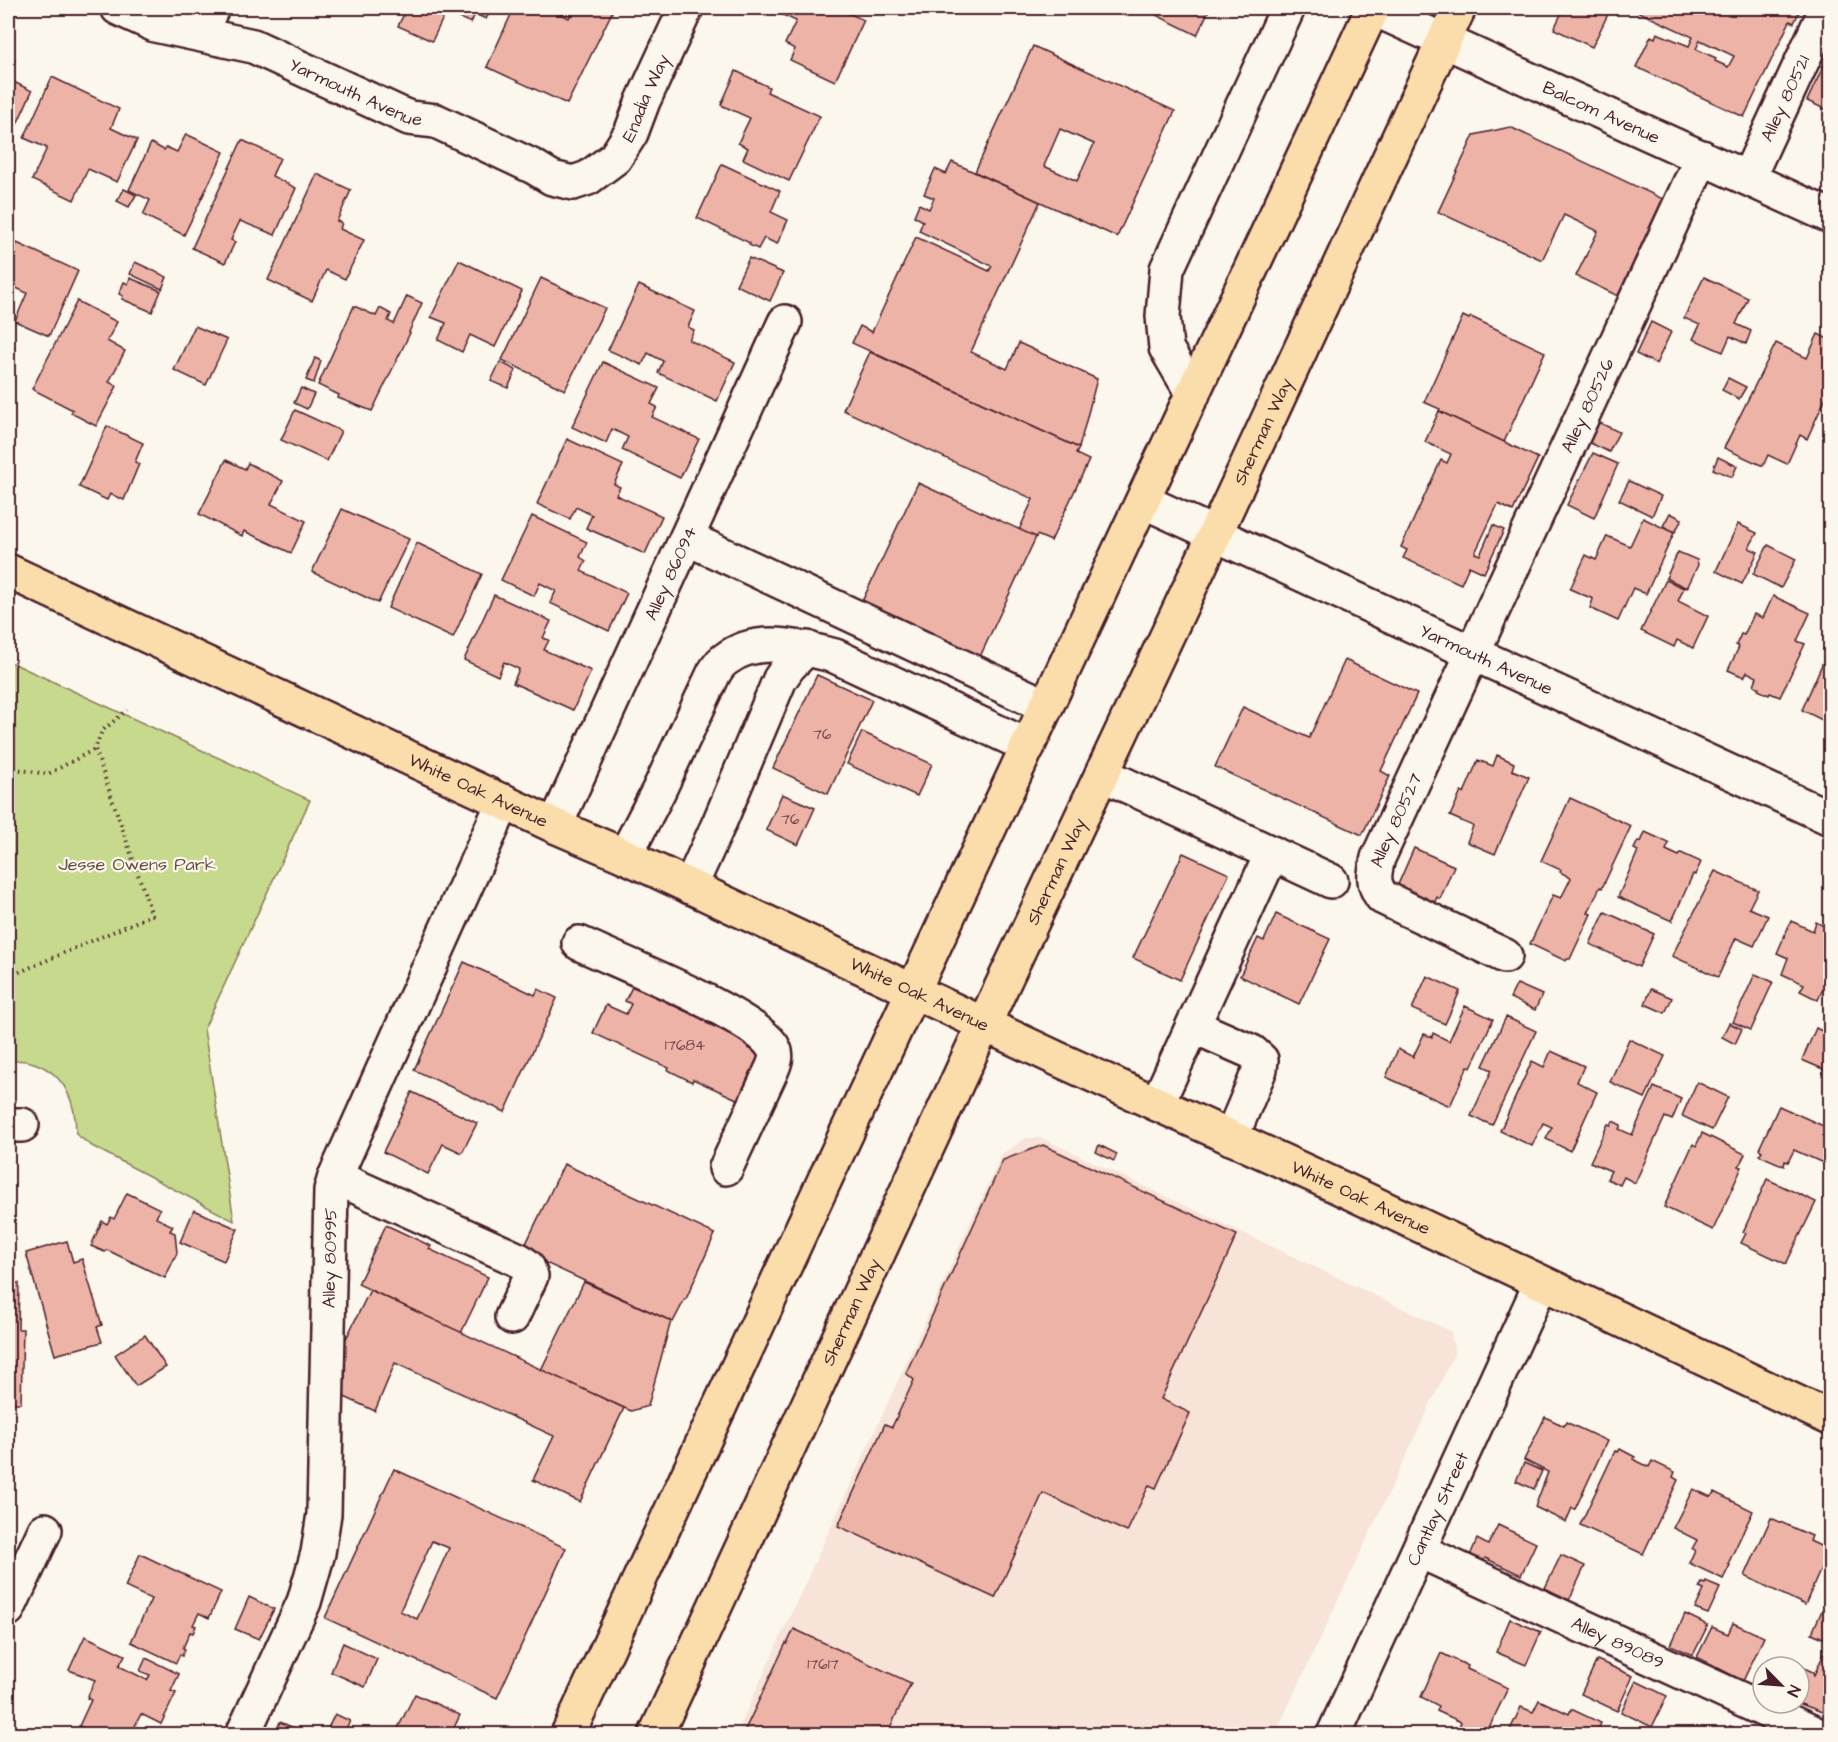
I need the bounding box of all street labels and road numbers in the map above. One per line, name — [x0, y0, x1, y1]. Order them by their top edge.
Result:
street label: Enadia Way — [616, 50, 676, 147]
street label: Alley 80521 — [1754, 51, 1816, 145]
street label: Yarmouth Avenue — [285, 52, 424, 132]
street label: Balcom Avenue — [1539, 75, 1664, 150]
street label: Alley 80526 — [1555, 354, 1620, 457]
street label: Sherman Way — [1227, 374, 1299, 489]
street label: Alley 86094 — [638, 522, 703, 624]
street label: Yarmouth Avenue — [1416, 618, 1557, 701]
street label: White Oak Avenue — [405, 747, 552, 834]
street label: Alley 80527 — [1364, 769, 1428, 870]
street label: Sherman Way — [1020, 814, 1093, 929]
street label: White Oak Avenue — [846, 951, 993, 1038]
street label: White Oak Avenue — [1287, 1154, 1435, 1241]
street label: Alley 80995 — [316, 1207, 343, 1308]
street label: Sherman Way — [815, 1254, 888, 1370]
street label: Cantlay Street — [1400, 1447, 1475, 1570]
street label: Alley 89089 — [1568, 1610, 1668, 1675]

